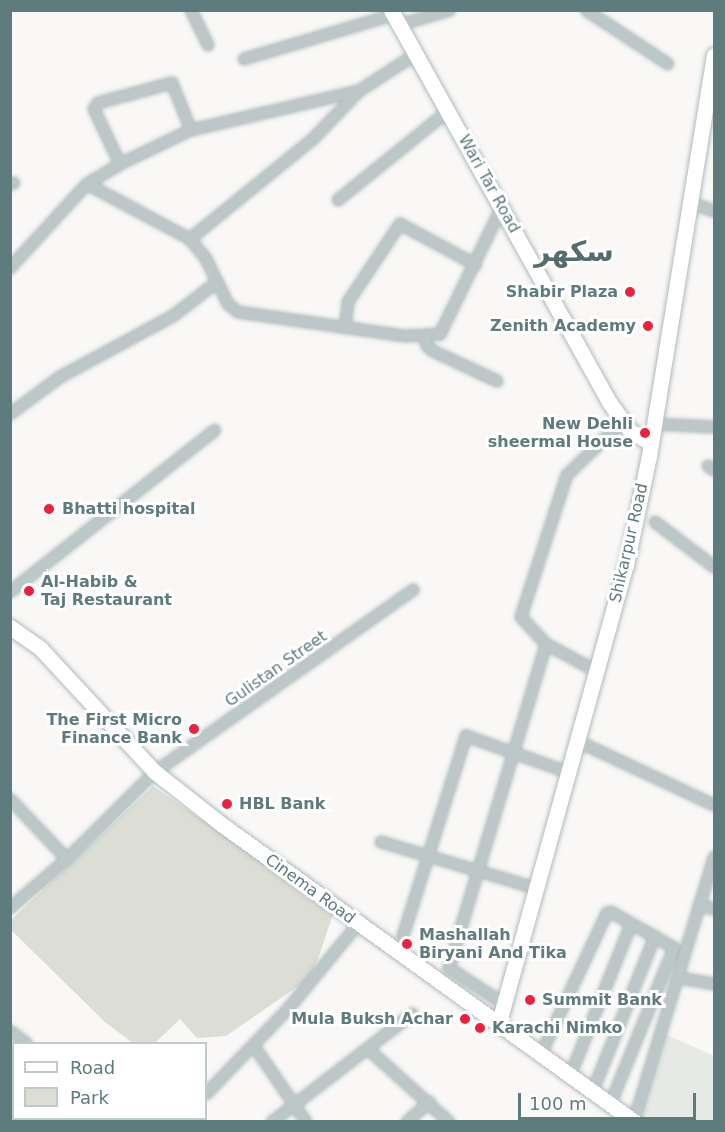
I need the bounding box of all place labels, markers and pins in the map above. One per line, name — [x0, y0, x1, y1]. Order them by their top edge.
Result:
place label: Shabir Plaza — [506, 282, 618, 302]
marker: Shabir Plaza — [623, 285, 637, 299]
place label: Zenith Academy — [490, 316, 636, 336]
marker: Zenith Academy — [641, 319, 655, 333]
place label: New Dehli sheermal House — [488, 414, 633, 452]
marker: New Dehli sheermal House — [638, 426, 652, 440]
place label: Bhatti hospital — [62, 499, 196, 519]
marker: Bhatti hospital — [40, 500, 58, 518]
place label: Al-Habib & Taj Restaurant — [41, 572, 172, 610]
marker: Al-Habib & Taj Restaurant — [22, 584, 36, 598]
place label: The First Micro Finance Bank — [46, 710, 182, 748]
marker: The First Micro Finance Bank — [187, 722, 201, 736]
place label: HBL Bank — [239, 794, 325, 814]
marker: HBL Bank — [220, 797, 234, 811]
place label: Mashallah Biryani And Tika — [419, 925, 567, 963]
marker: Mashallah Biryani And Tika — [400, 937, 414, 951]
place label: Summit Bank — [542, 990, 662, 1010]
marker: Summit Bank — [523, 993, 537, 1007]
place label: Mula Buksh Achar — [291, 1009, 453, 1029]
marker: Mula Buksh Achar — [458, 1012, 472, 1026]
place label: Karachi Nimko — [492, 1018, 623, 1038]
marker: Karachi Nimko — [473, 1021, 487, 1035]

